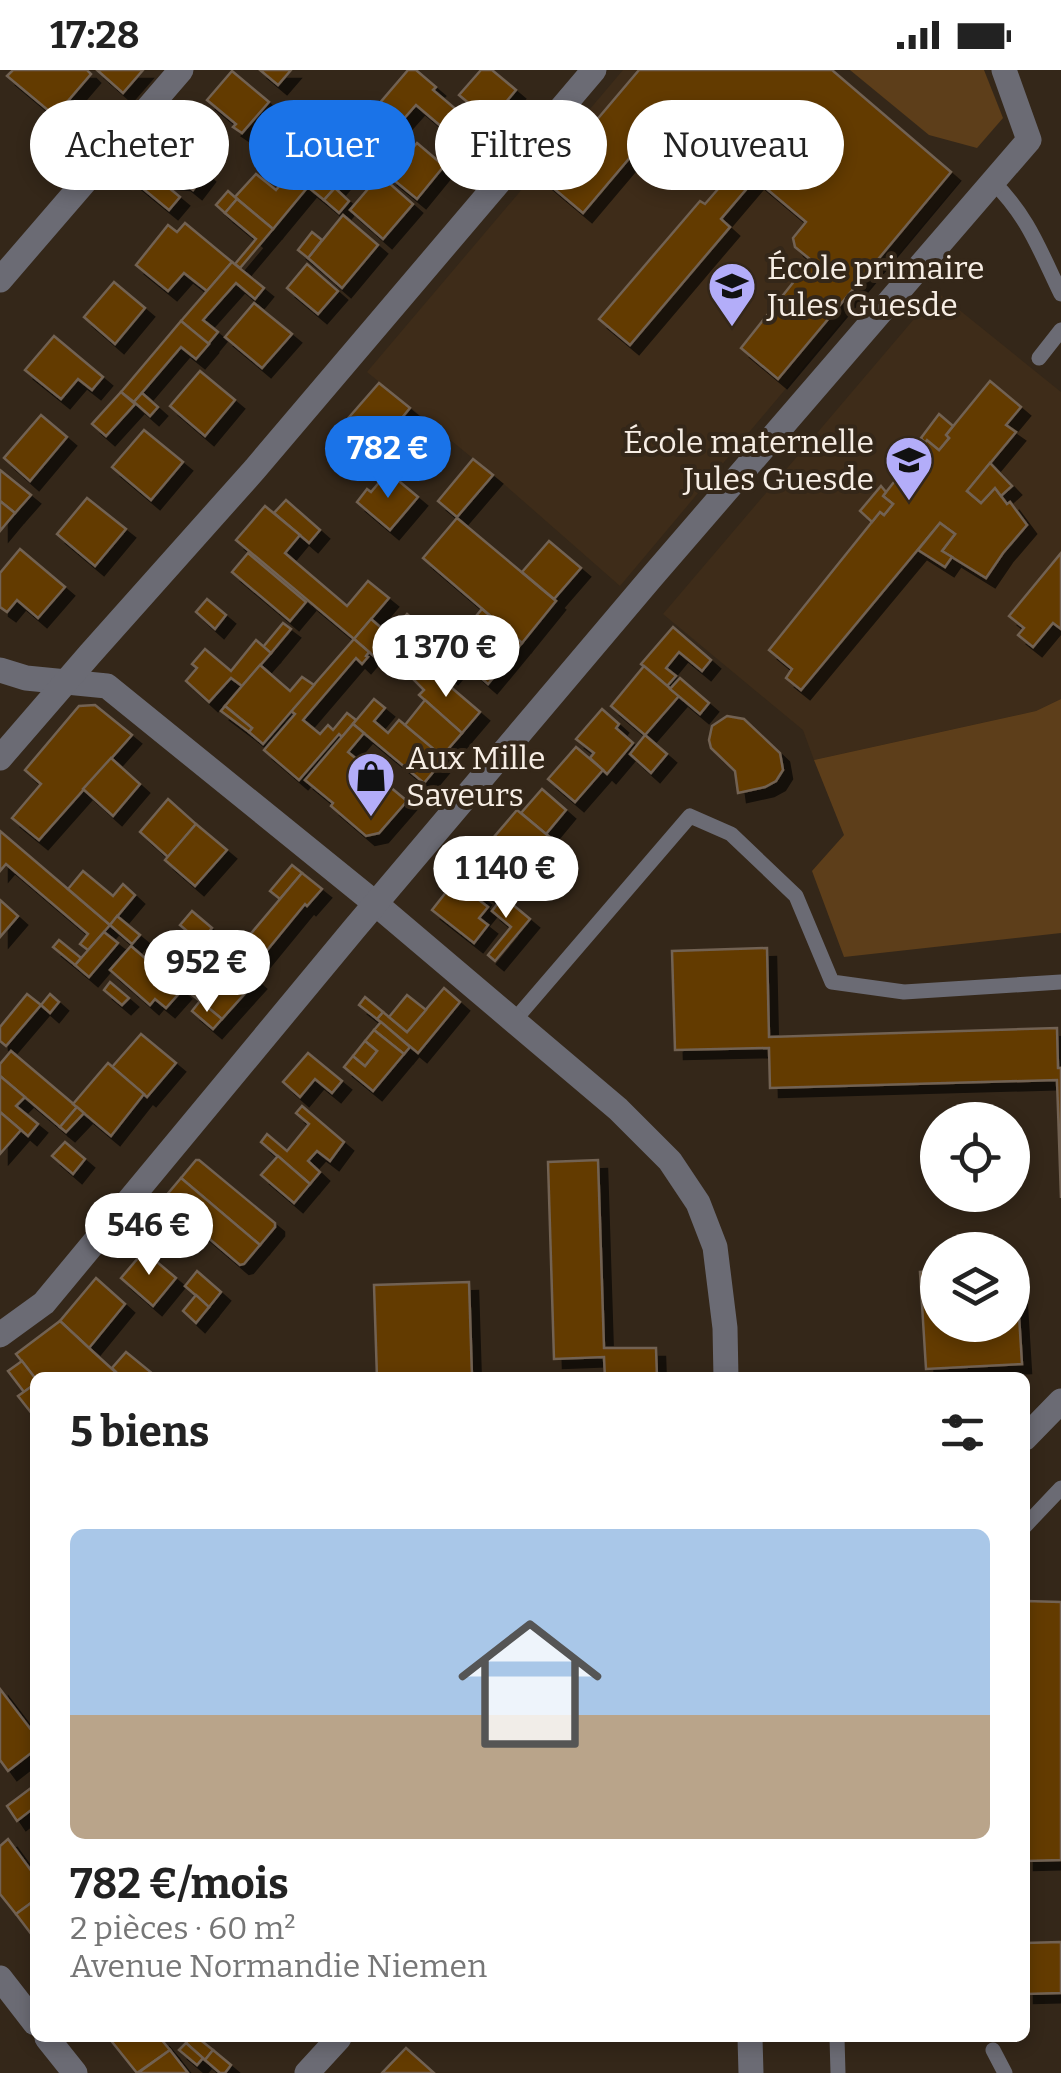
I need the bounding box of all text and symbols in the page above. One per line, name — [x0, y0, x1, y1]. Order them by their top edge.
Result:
text: 17:28 — [50, 12, 140, 58]
chip: Acheter — [30, 100, 229, 190]
chip: Louer — [249, 100, 415, 190]
chip: Filtres — [435, 100, 607, 190]
chip: Nouveau — [627, 100, 844, 190]
place label: École primaire Jules Guesde — [766, 249, 985, 324]
school or university icon: École primaire Jules Guesde — [706, 260, 758, 328]
pin: 782 € — [318, 416, 458, 501]
place label: École maternelle Jules Guesde — [623, 423, 874, 498]
text: 782 € — [347, 429, 429, 467]
school or university icon: École maternelle Jules Guesde — [883, 434, 935, 502]
pin: 1 370 € — [354, 615, 538, 700]
text: 1 370 € — [394, 628, 498, 666]
place label: Aux Mille Saveurs — [406, 739, 545, 814]
shop icon: Aux Mille Saveurs — [345, 750, 397, 818]
pin: 1 140 € — [414, 836, 598, 921]
text: 1 140 € — [455, 849, 557, 887]
pin: 952 € — [137, 930, 277, 1015]
text: 952 € — [166, 943, 248, 981]
map controls — [920, 1102, 1030, 1342]
button: locate — [920, 1102, 1030, 1212]
pin: 546 € — [79, 1193, 219, 1278]
text: 546 € — [107, 1206, 191, 1244]
button: layers — [920, 1232, 1030, 1342]
icon: filters — [935, 1405, 990, 1460]
text: 5 biens — [70, 1407, 209, 1457]
icon: home — [440, 1594, 620, 1774]
text: 782 €/mois — [70, 1859, 289, 1909]
text: 2 pièces · 60 m² — [70, 1909, 296, 1947]
text: Avenue Normandie Niemen — [70, 1947, 487, 1985]

